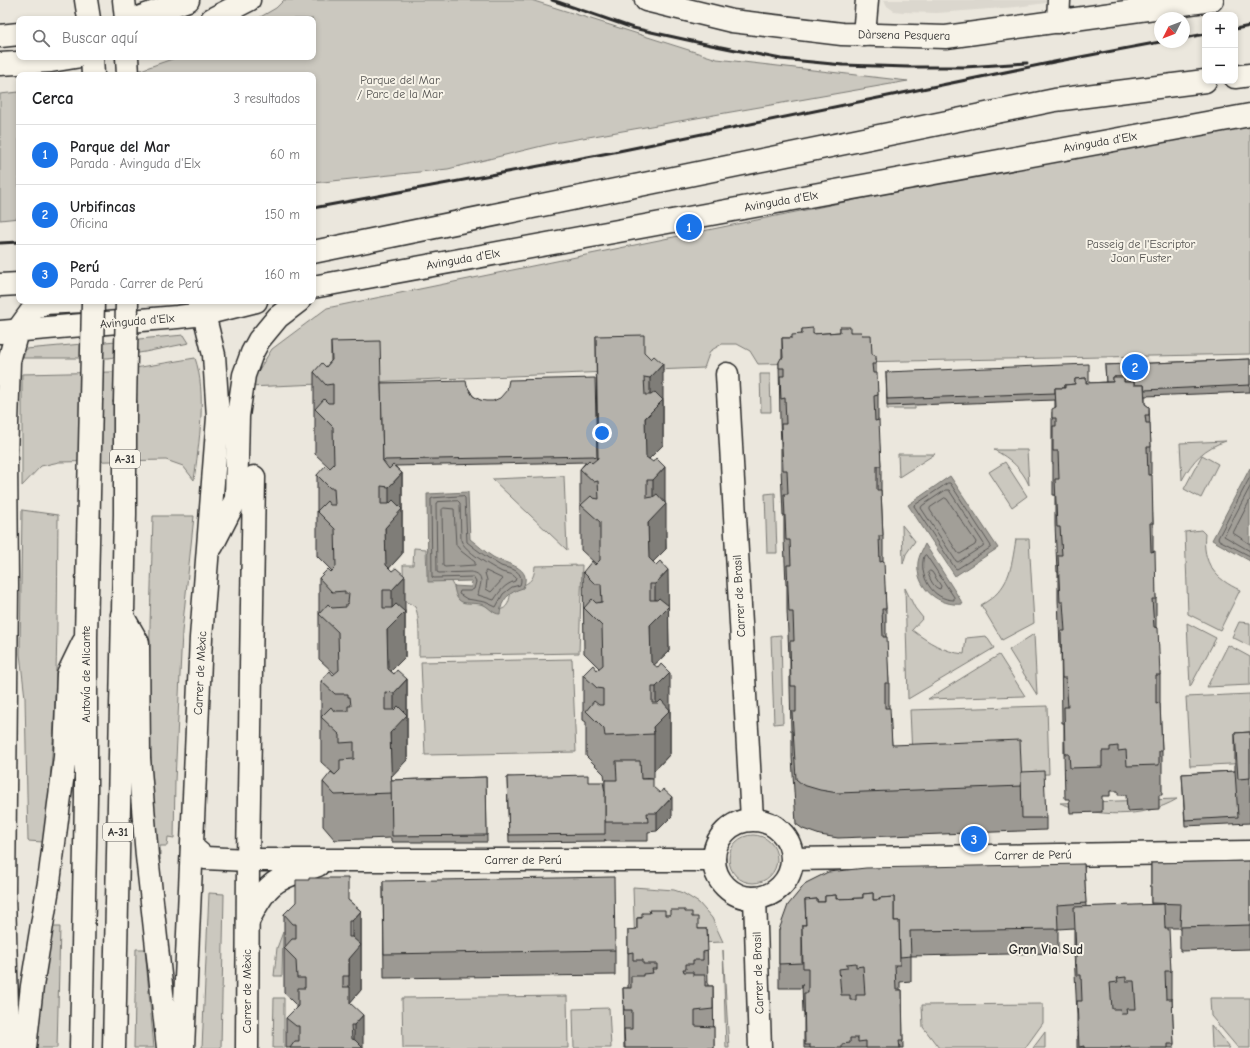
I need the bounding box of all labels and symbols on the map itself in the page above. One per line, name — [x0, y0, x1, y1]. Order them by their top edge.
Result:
north arrow — [1154, 12, 1190, 48]
street label: Dàrsena Pesquera — [858, 27, 950, 43]
park label: Parque del Mar / Parc de la Mar — [357, 73, 443, 101]
street label: Avinguda d'Elx — [1062, 129, 1138, 155]
street label: Avinguda d'Elx — [743, 188, 819, 214]
pin: 1 — [676, 212, 702, 242]
park label: Passeig de l'Escriptor Joan Fuster — [1087, 237, 1196, 265]
street label: Avinguda d'Elx — [425, 246, 501, 272]
street label: Avinguda d'Elx — [99, 311, 175, 331]
pin: 2 — [1122, 352, 1148, 382]
your location — [592, 423, 612, 443]
road number: A-31 — [110, 450, 140, 468]
street label: Carrer de Brasil — [730, 554, 748, 638]
street label: Autovía de Alicante — [79, 626, 93, 722]
street label: Carrer de Mèxic — [191, 630, 209, 715]
road number: A-31 — [103, 823, 133, 841]
pin: 3 — [961, 824, 987, 854]
street label: Carrer de Perú — [994, 847, 1072, 863]
street label: Carrer de Perú — [484, 853, 562, 867]
street label: Carrer de Brasil — [750, 932, 766, 1014]
district label: Gran Via Sud — [1009, 942, 1083, 957]
street label: Carrer de Mèxic — [240, 949, 254, 1033]

